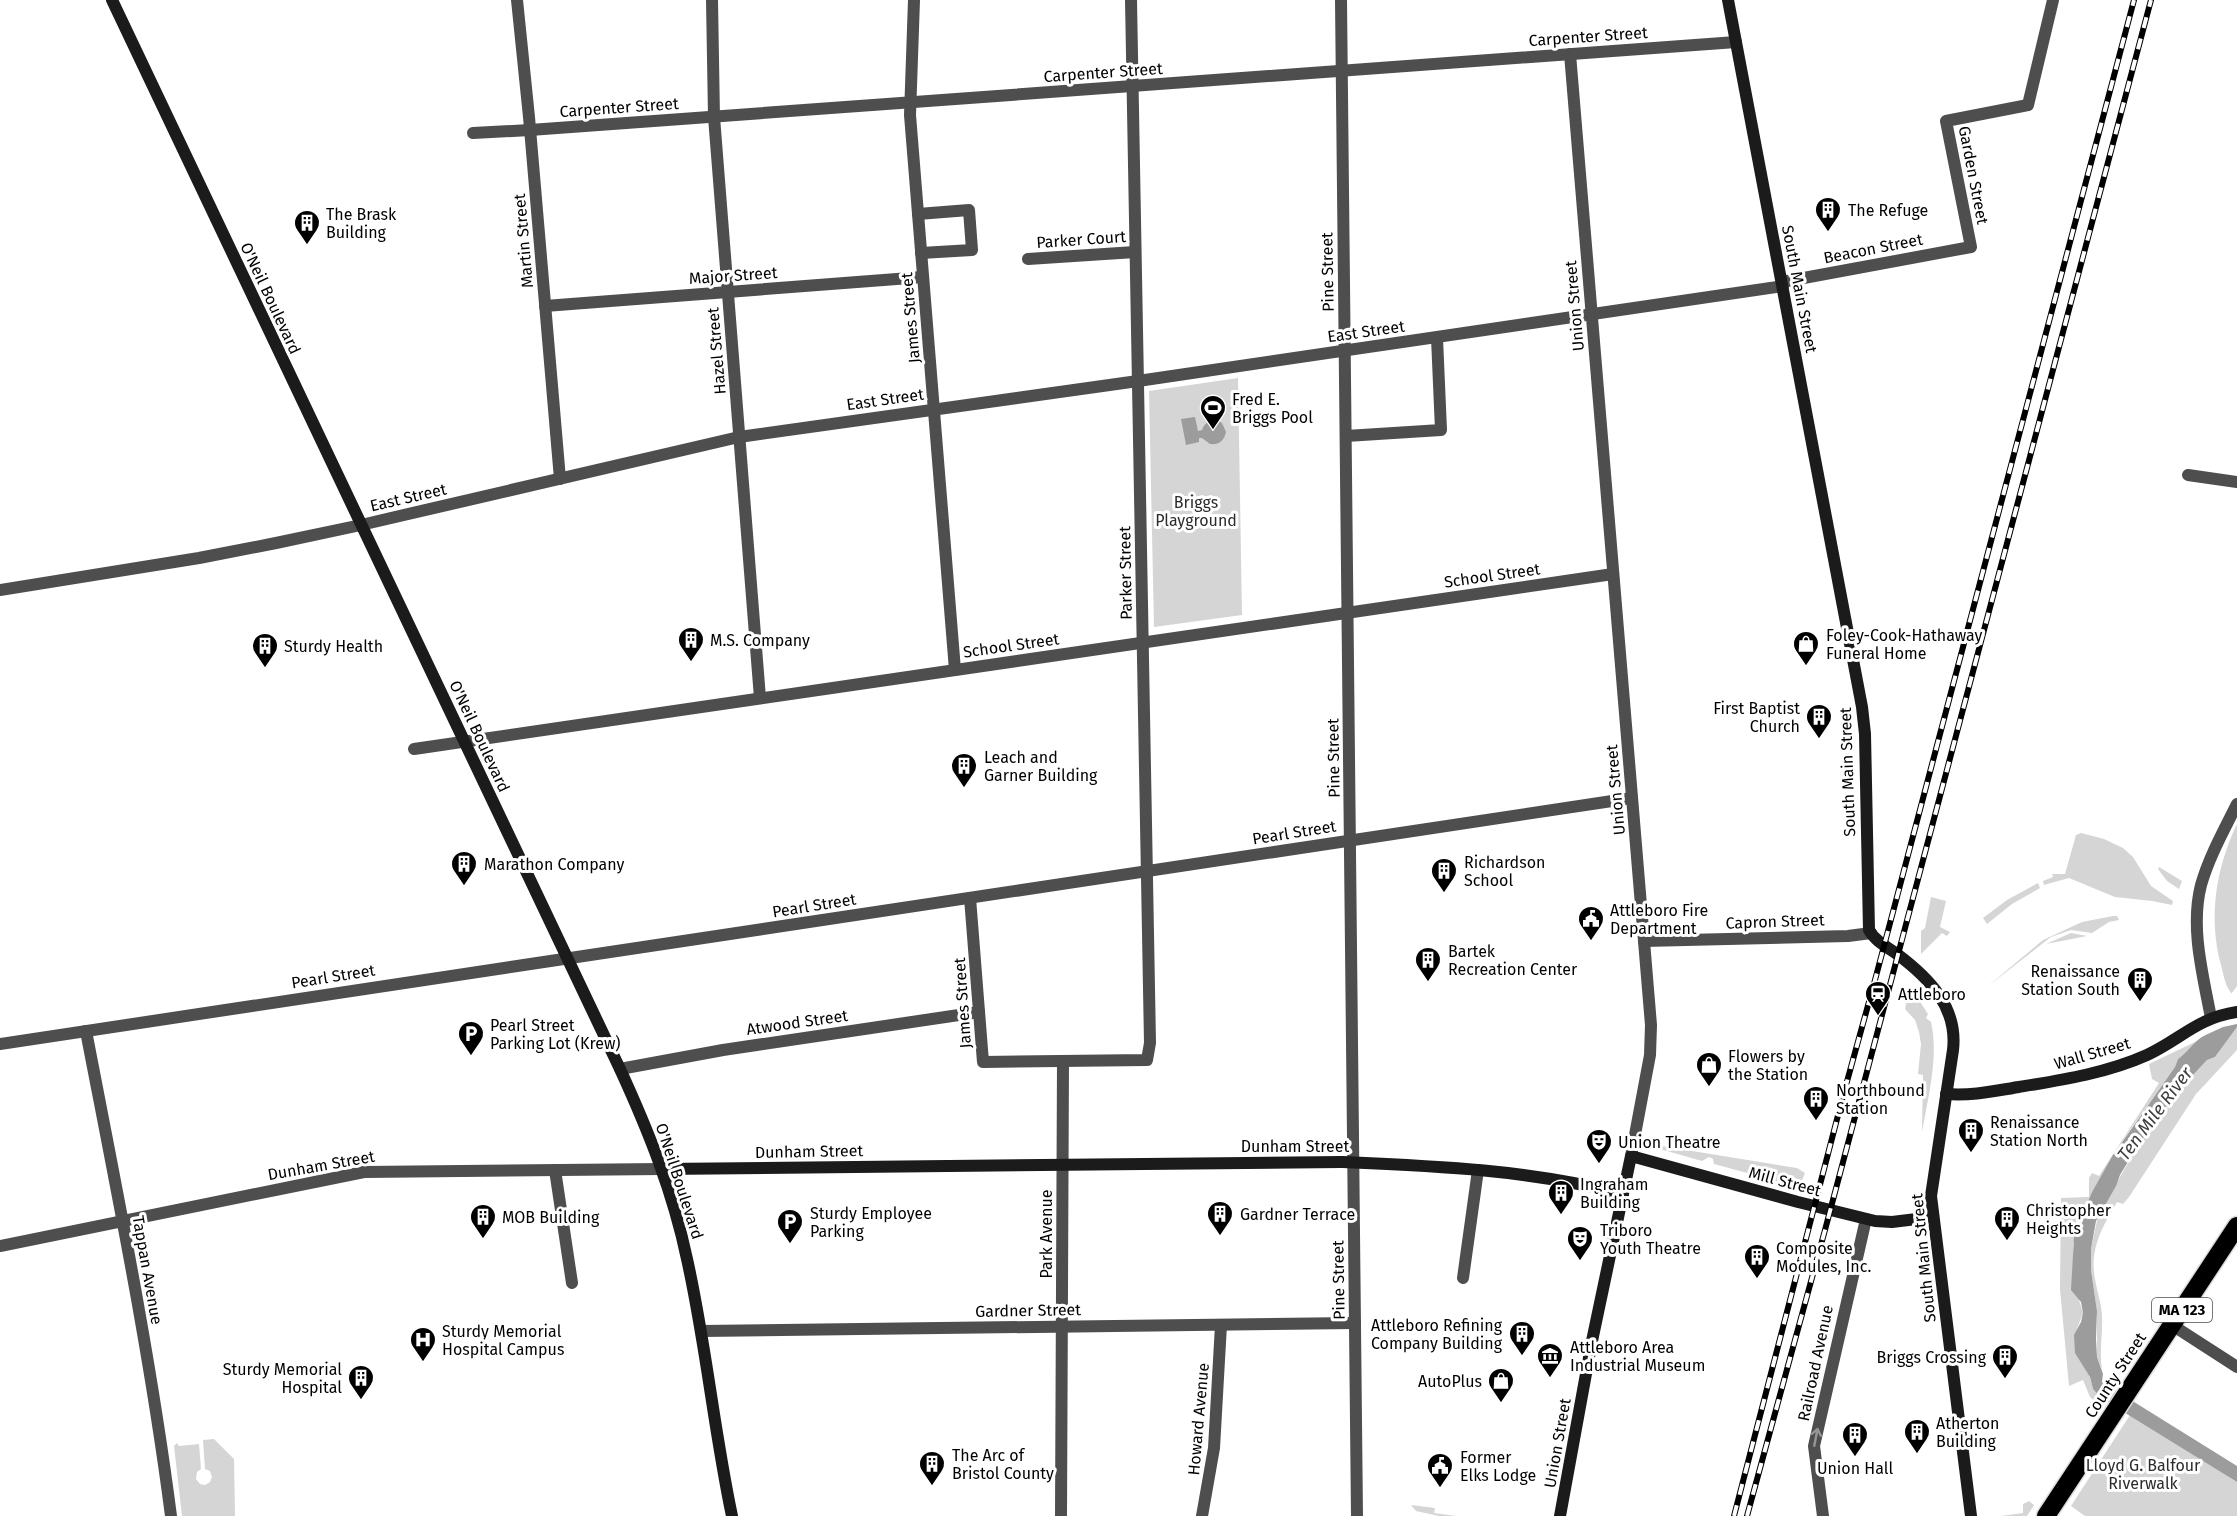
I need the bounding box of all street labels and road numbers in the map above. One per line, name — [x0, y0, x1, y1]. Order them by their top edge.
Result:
street label: Carpenter Street — [1528, 23, 1648, 50]
street label: Carpenter Street — [1043, 59, 1163, 86]
street label: Carpenter Street — [559, 94, 679, 121]
street label: Garden Street — [1955, 124, 1992, 226]
street label: Martin Street — [510, 193, 537, 289]
street label: South Main Street — [1778, 224, 1821, 355]
street label: Parker Court — [1036, 227, 1127, 252]
street label: Beacon Street — [1822, 230, 1925, 267]
street label: Pine Street — [1317, 232, 1338, 312]
street label: O'Neil Boulevard — [236, 239, 305, 357]
street label: Union Street — [1561, 260, 1588, 352]
street label: Major Street — [688, 263, 778, 288]
street label: James Street — [897, 272, 924, 364]
street label: Hazel Street — [703, 306, 730, 395]
street label: East Street — [1326, 317, 1406, 346]
street label: East Street — [845, 385, 925, 414]
street label: East Street — [368, 479, 448, 515]
street label: Parker Street — [1115, 526, 1136, 620]
street label: School Street — [1443, 559, 1542, 592]
street label: School Street — [962, 629, 1061, 662]
street label: O'Neil Boulevard — [445, 677, 514, 795]
street label: South Main Street — [1836, 707, 1859, 837]
street label: Pine Street — [1323, 718, 1344, 798]
street label: Union Street — [1602, 744, 1629, 836]
street label: Pearl Street — [1251, 816, 1338, 848]
street label: Pearl Street — [771, 889, 858, 921]
street label: Capron Street — [1725, 910, 1825, 933]
street label: James Street — [950, 957, 975, 1049]
street label: Pearl Street — [290, 960, 377, 992]
street label: Atwood Street — [745, 1006, 849, 1039]
street label: Wall Street — [2052, 1033, 2133, 1073]
street label: O'Neil Boulevard — [652, 1121, 707, 1242]
street label: Dunham Street — [1241, 1137, 1349, 1156]
street label: Dunham Street — [755, 1141, 864, 1162]
street label: Dunham Street — [266, 1147, 376, 1184]
street label: Mill Street — [1747, 1163, 1823, 1200]
street label: Park Avenue — [1037, 1190, 1056, 1278]
street label: South Main Street — [1907, 1192, 1940, 1323]
street label: Tappan Avenue — [129, 1214, 166, 1326]
street label: Pine Street — [1328, 1240, 1349, 1320]
road number: MA 123 — [2152, 1298, 2212, 1322]
street label: Gardner Street — [975, 1300, 1081, 1321]
street label: Railroad Avenue — [1794, 1303, 1837, 1423]
street label: County Street — [2081, 1329, 2150, 1421]
street label: Howard Avenue — [1184, 1362, 1213, 1476]
street label: Union Street — [1540, 1396, 1575, 1489]

